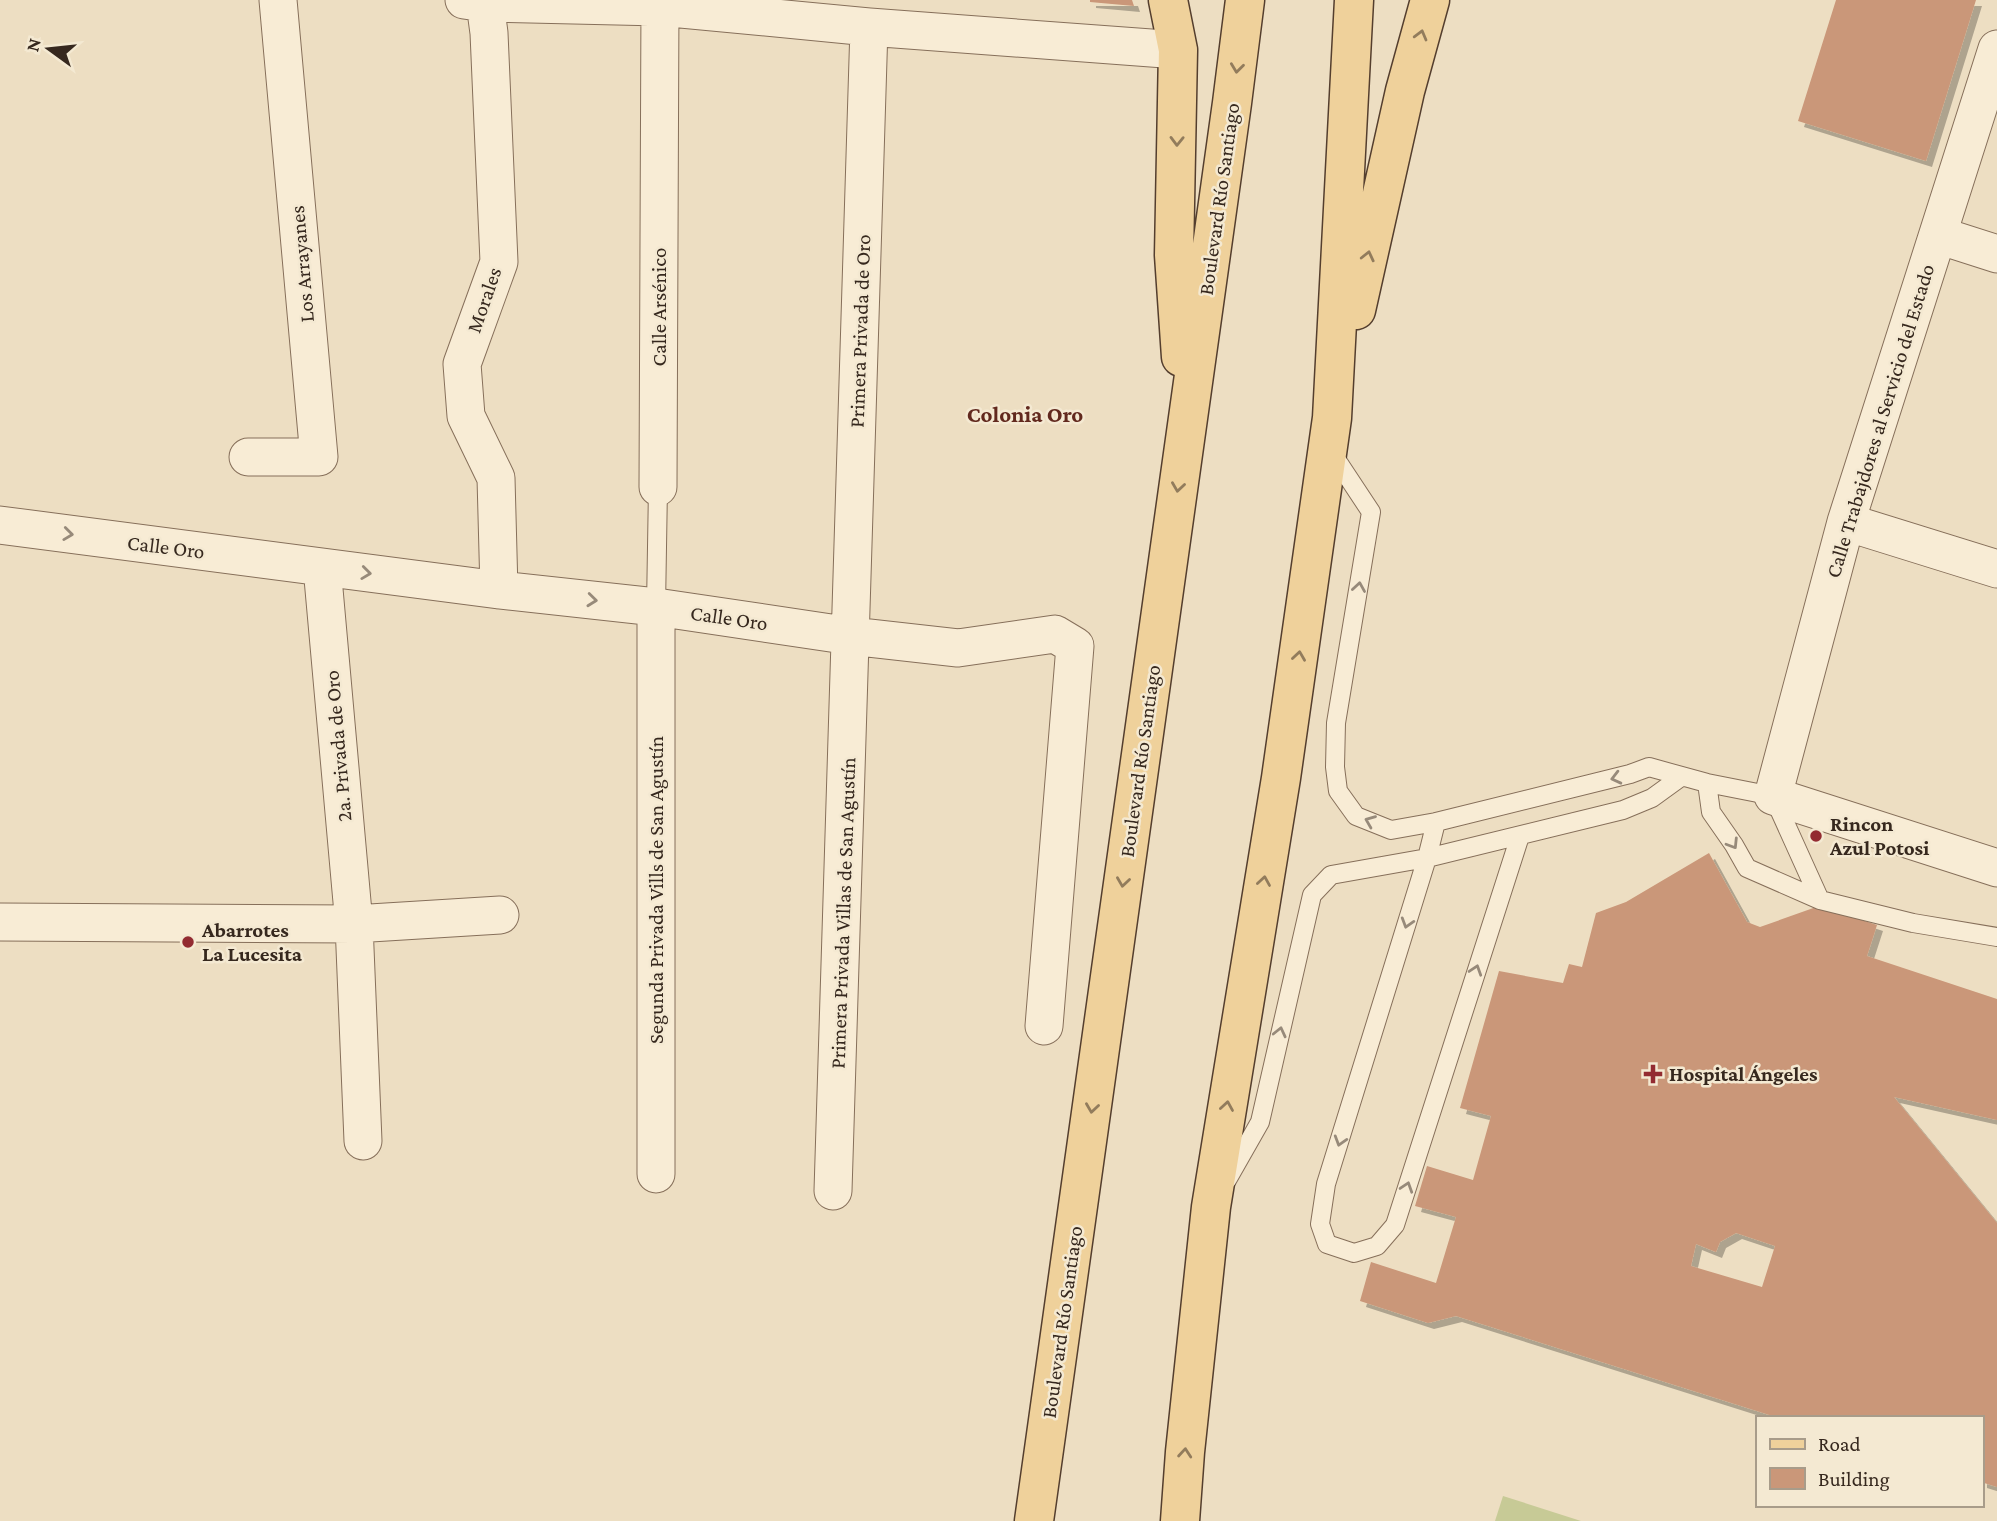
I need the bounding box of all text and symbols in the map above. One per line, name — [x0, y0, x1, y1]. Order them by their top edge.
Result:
north arrow — [14, 14, 84, 84]
one-way arrow — [1412, 29, 1427, 41]
text: N — [21, 36, 45, 54]
one-way arrow — [1229, 62, 1244, 74]
street label: Boulevard Río Santiago — [1194, 101, 1244, 297]
one-way arrow — [1169, 135, 1184, 146]
street label: Los Arrayanes — [285, 205, 319, 323]
street label: Primera Privada de Oro — [845, 234, 875, 428]
street label: Calle Arsénico — [647, 248, 671, 366]
one-way arrow — [1360, 250, 1375, 262]
street label: Calle Trabajdores al Servicio del Estado — [1821, 261, 1939, 581]
street label: Morales — [462, 264, 506, 336]
district label: Colonia Oro — [967, 401, 1083, 427]
one-way arrow — [1171, 481, 1186, 493]
one-way arrow — [62, 527, 74, 542]
street label: Calle Oro — [126, 530, 206, 564]
one-way arrow — [360, 565, 372, 580]
one-way arrow — [1351, 581, 1366, 593]
one-way arrow — [587, 592, 598, 607]
street label: Calle Oro — [689, 601, 769, 635]
one-way arrow — [1291, 650, 1306, 662]
street label: Boulevard Río Santiago — [1115, 663, 1165, 859]
street label: 2a. Privada de Oro — [319, 669, 357, 823]
street label: Segunda Privada Vills de San Agustín — [644, 736, 668, 1044]
street label: Primera Privada Villas de San Agustín — [826, 757, 860, 1069]
one-way arrow — [1610, 770, 1622, 784]
place label: Rincon Azul Potosi — [1829, 812, 1929, 860]
one-way arrow — [1365, 816, 1377, 830]
marker: Rincon Azul Potosi — [1808, 828, 1824, 844]
one-way arrow — [1725, 836, 1738, 849]
one-way arrow — [1256, 875, 1271, 887]
one-way arrow — [1116, 876, 1131, 888]
one-way arrow — [1401, 917, 1415, 929]
place label: Abarrotes La Lucesita — [201, 918, 303, 966]
marker: Abarrotes La Lucesita — [180, 934, 196, 950]
one-way arrow — [1468, 965, 1483, 977]
one-way arrow — [1272, 1026, 1287, 1038]
place label: Hospital Ángeles — [1669, 1062, 1818, 1086]
marker: Hospital Ángeles — [1643, 1064, 1663, 1084]
one-way arrow — [1219, 1100, 1234, 1112]
one-way arrow — [1085, 1102, 1100, 1114]
one-way arrow — [1333, 1134, 1348, 1146]
one-way arrow — [1399, 1181, 1413, 1194]
street label: Boulevard Río Santiago — [1037, 1224, 1087, 1420]
legend — [1756, 1416, 1983, 1507]
text: Road — [1818, 1432, 1861, 1456]
one-way arrow — [1177, 1447, 1192, 1458]
text: Building — [1818, 1467, 1890, 1491]

